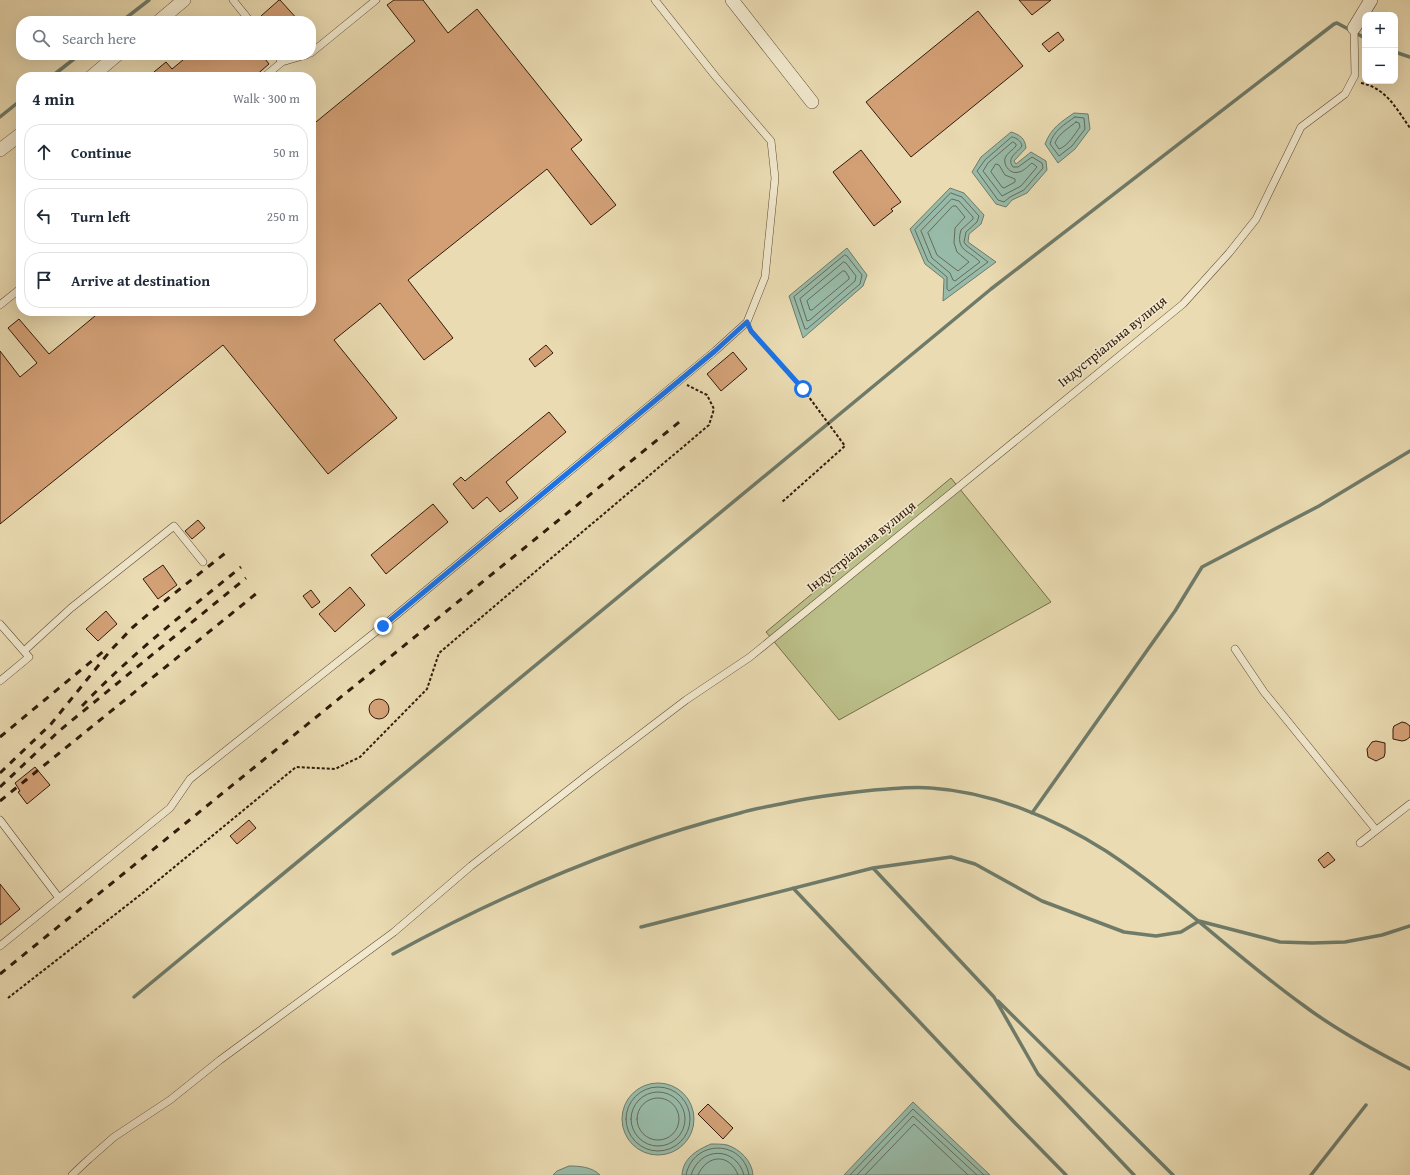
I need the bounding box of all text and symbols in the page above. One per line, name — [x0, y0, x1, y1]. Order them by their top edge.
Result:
map controls — [1362, 12, 1398, 84]
button: + — [1362, 12, 1398, 48]
search box — [16, 16, 316, 60]
icon: search — [30, 27, 52, 49]
text: Search here — [62, 28, 136, 49]
button: − — [1362, 48, 1398, 84]
text: 4 min — [32, 86, 74, 111]
text: Walk · 300 m — [233, 89, 300, 108]
icon: ahead — [33, 141, 55, 163]
text: Continue — [71, 142, 132, 163]
text: 50 m — [273, 143, 299, 162]
icon: left — [33, 205, 55, 227]
text: Turn left — [71, 206, 130, 227]
text: 250 m — [267, 207, 299, 226]
icon: arrive — [33, 269, 55, 291]
text: Arrive at destination — [71, 270, 210, 291]
street label: Індустріальна вулиця — [1053, 291, 1171, 391]
route start — [794, 380, 812, 398]
street label: Індустріальна вулиця — [802, 496, 920, 596]
route end — [374, 617, 392, 635]

